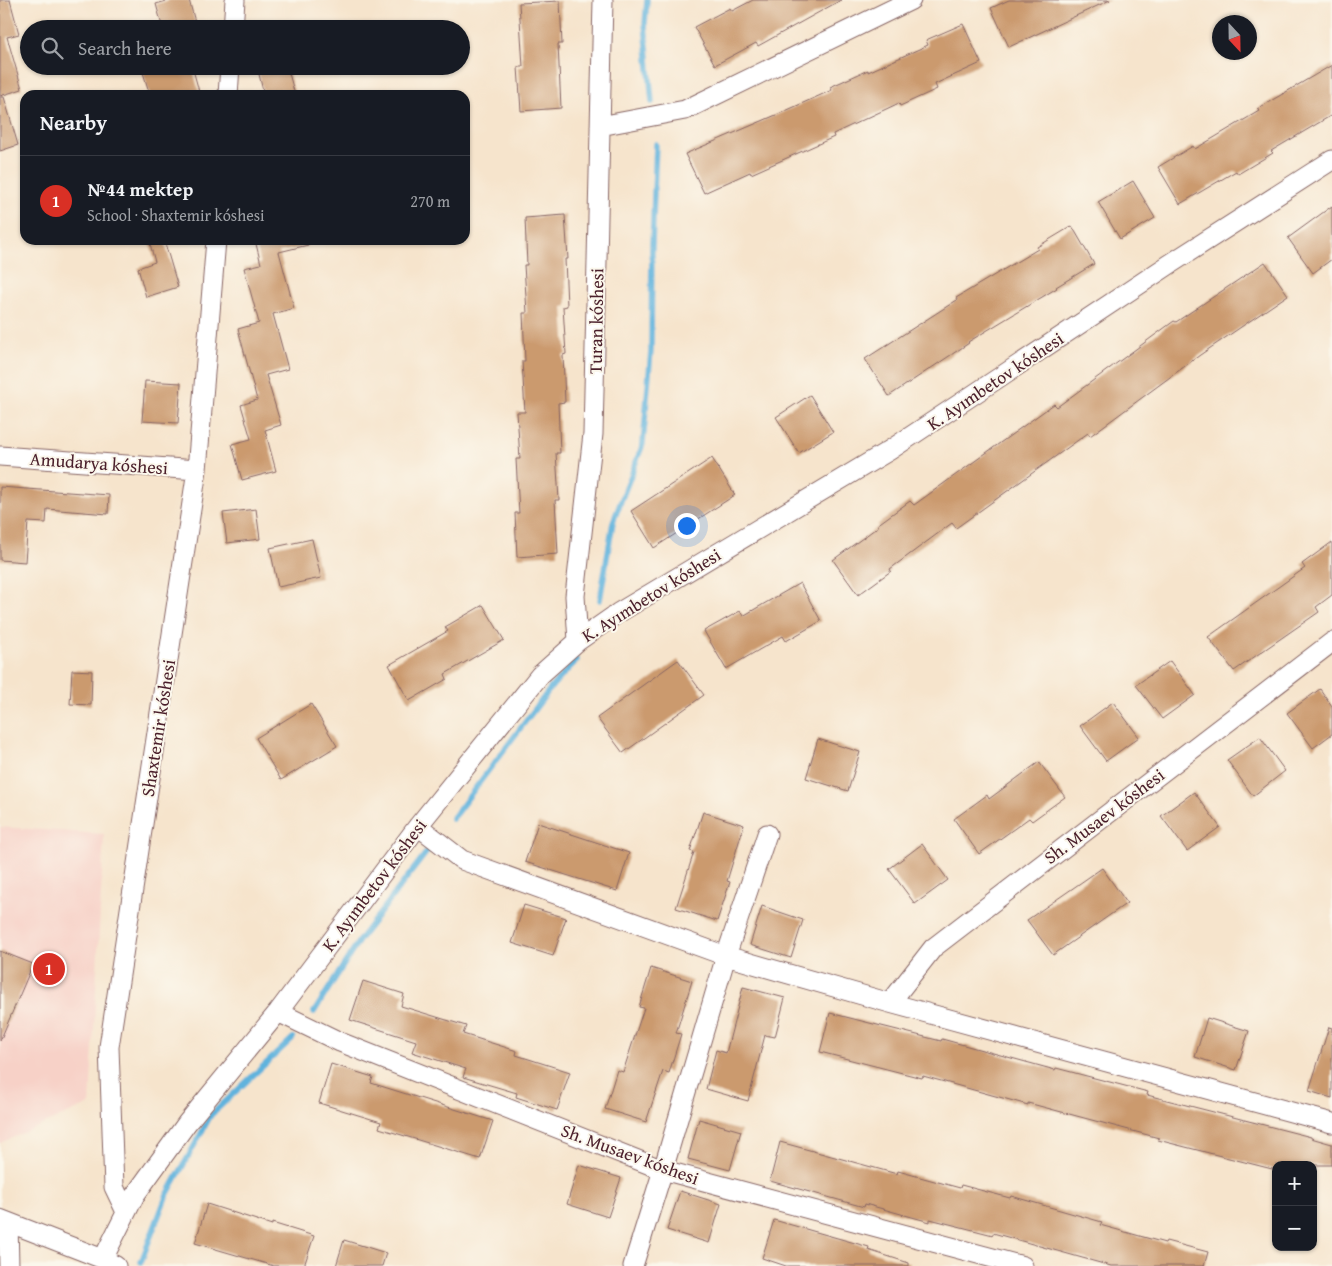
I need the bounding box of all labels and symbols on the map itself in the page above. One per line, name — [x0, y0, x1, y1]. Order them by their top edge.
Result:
north arrow — [1212, 15, 1257, 60]
street label: Turan kóshesi — [582, 268, 610, 374]
street label: K. Ayımbetov kóshesi — [921, 325, 1069, 437]
street label: Amudarya kóshesi — [29, 445, 169, 481]
your location — [674, 513, 700, 539]
street label: K. Ayımbetov kóshesi — [576, 541, 726, 649]
street label: Shaxtemir kóshesi — [134, 657, 182, 799]
street label: Sh. Musaev kóshesi — [1038, 762, 1170, 870]
street label: K. Ayımbetov kóshesi — [315, 813, 433, 957]
pin: 1 — [33, 950, 65, 988]
street label: Sh. Musaev kóshesi — [557, 1117, 703, 1191]

